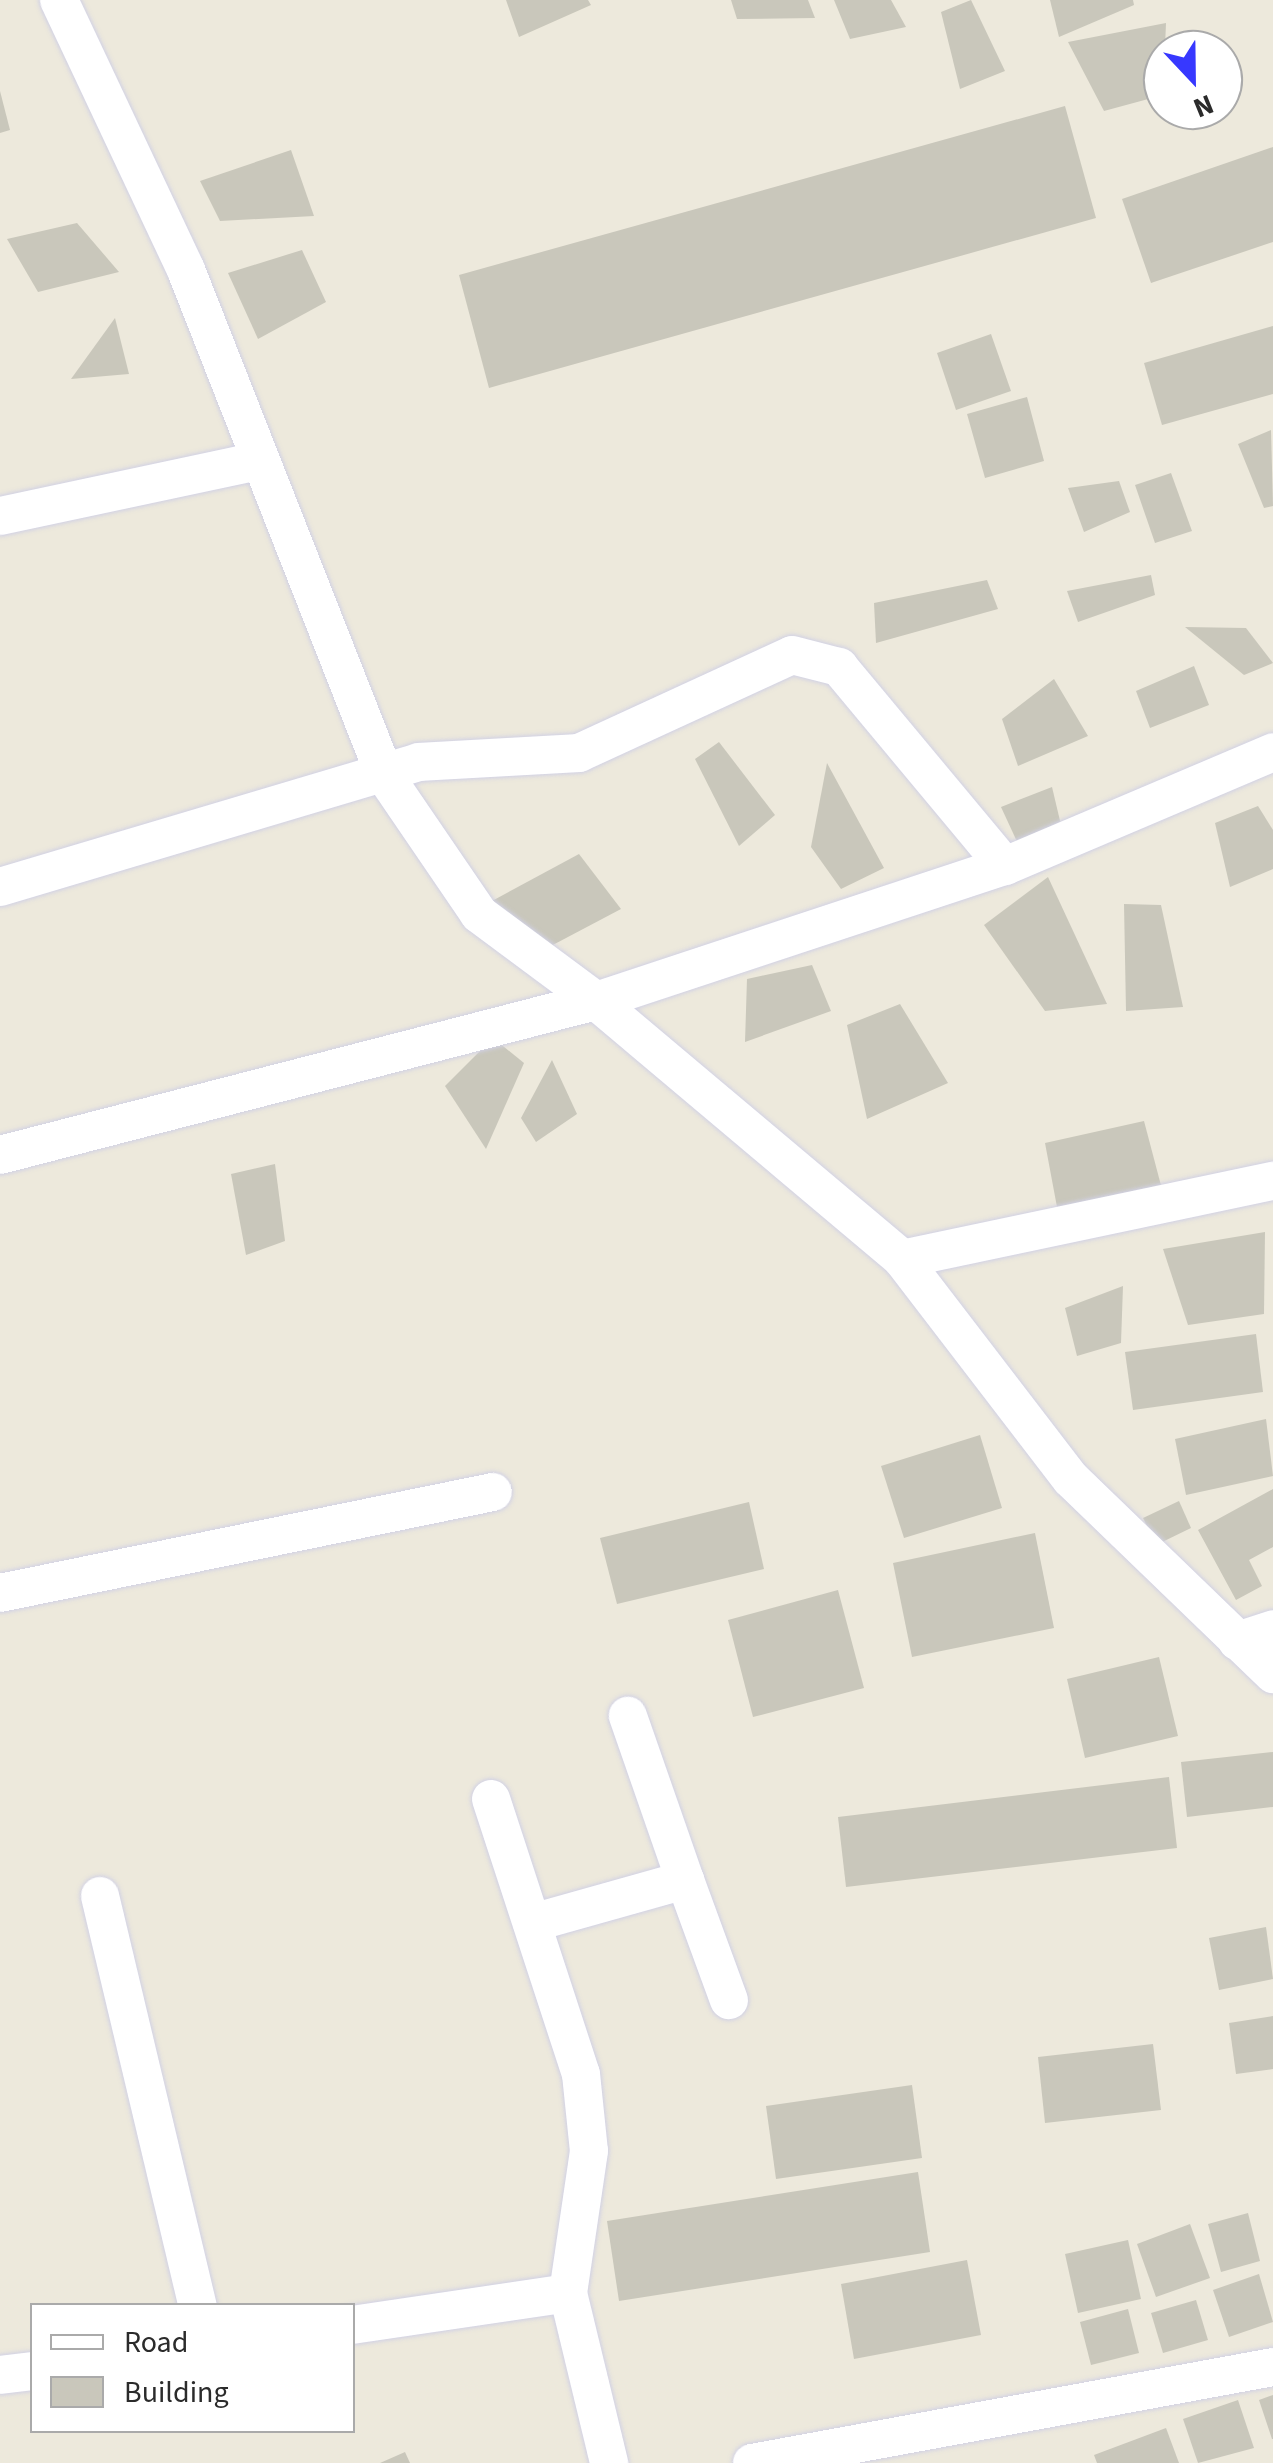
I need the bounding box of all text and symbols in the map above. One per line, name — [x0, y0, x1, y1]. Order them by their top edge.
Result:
north arrow — [1143, 30, 1243, 130]
text: N — [1187, 84, 1220, 128]
legend — [30, 2303, 355, 2433]
text: Road — [124, 2321, 188, 2364]
text: Building — [124, 2371, 229, 2414]

